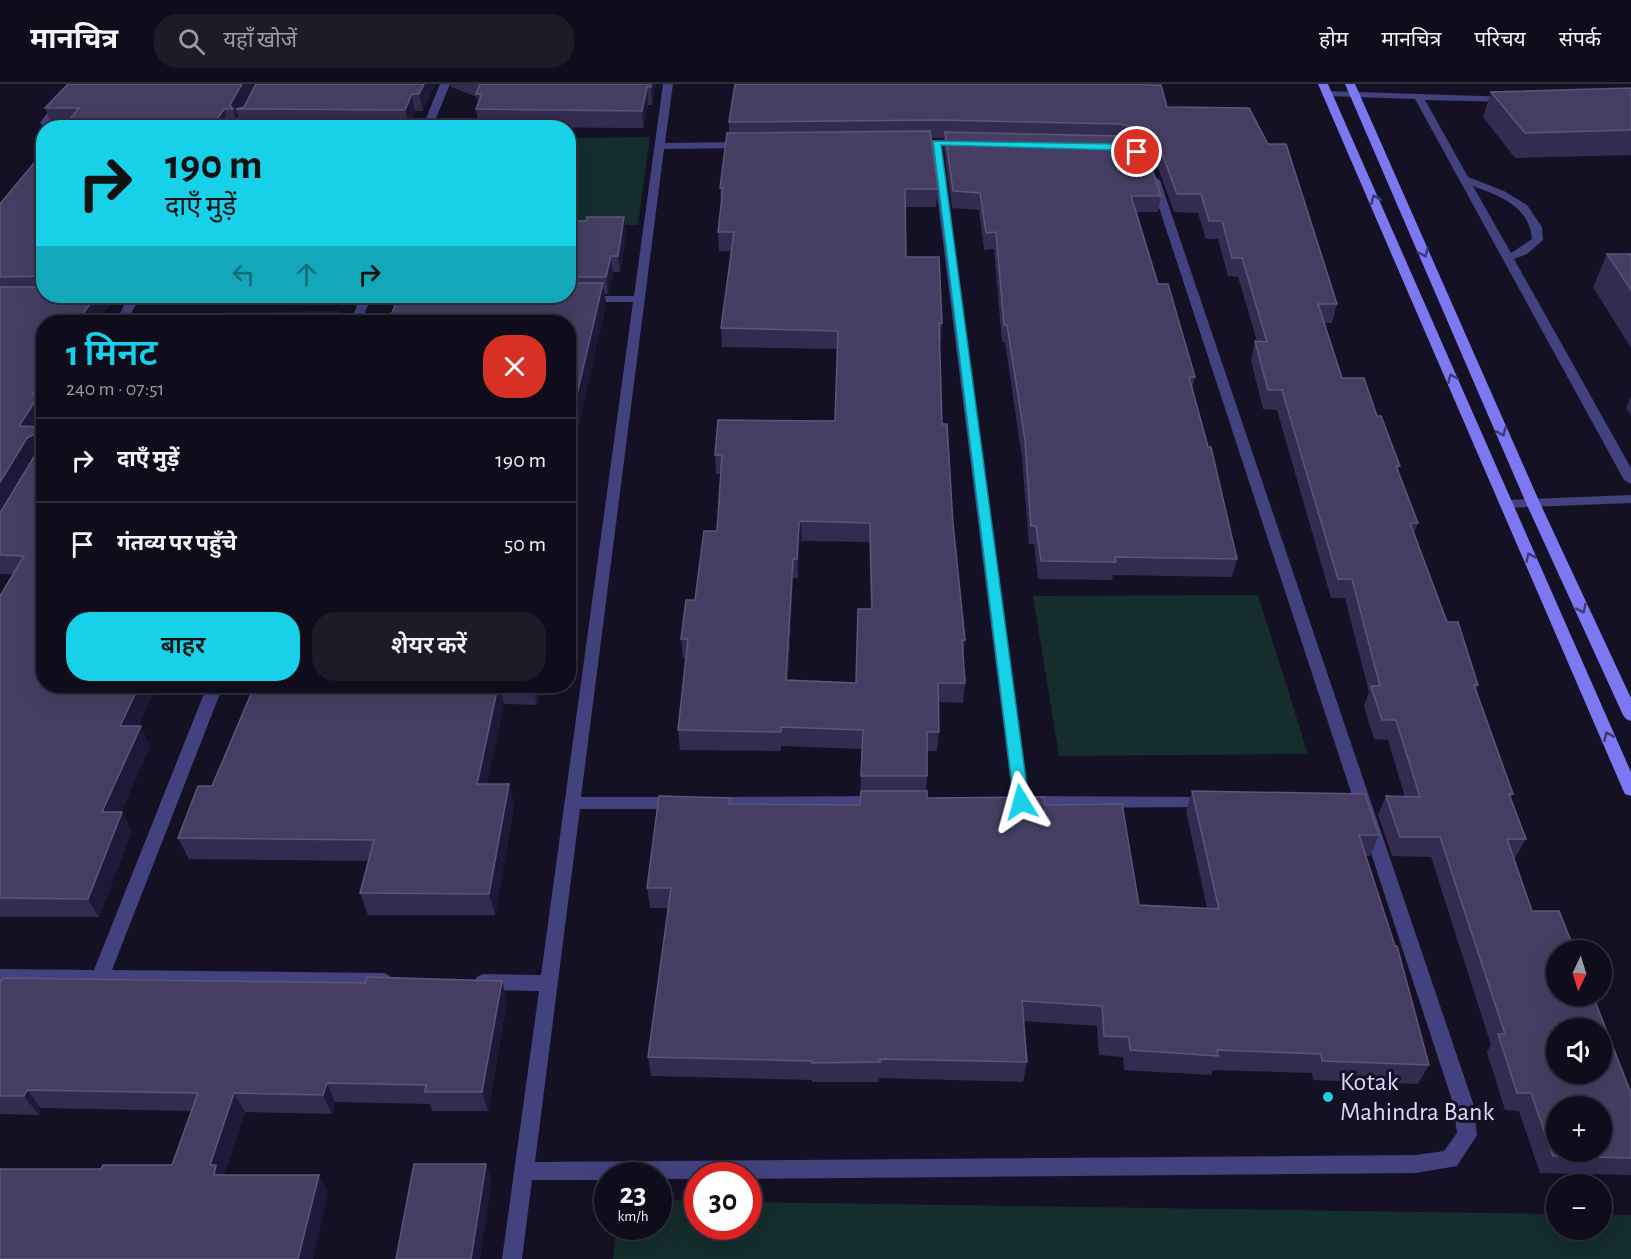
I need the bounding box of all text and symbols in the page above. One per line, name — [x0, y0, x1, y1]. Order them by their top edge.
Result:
search box — [154, 14, 574, 68]
icon: search — [175, 25, 208, 58]
text: मानचित्र — [30, 26, 118, 54]
text: यहाँ खोजें — [223, 29, 297, 51]
text: होम — [1319, 29, 1348, 50]
text: मानचित्र — [1381, 29, 1441, 50]
text: परिचय — [1474, 29, 1526, 50]
text: संपर्क — [1559, 29, 1601, 50]
pin — [1111, 126, 1162, 177]
icon: arrive — [1120, 135, 1153, 168]
icon: right — [66, 144, 144, 222]
text: 190 m — [165, 144, 263, 186]
text: दाएँ मुड़ें — [165, 193, 236, 220]
one-way arrow — [1370, 195, 1382, 206]
one-way arrow — [1417, 247, 1429, 258]
icon: left — [227, 258, 260, 291]
icon: ahead — [290, 258, 323, 291]
icon: right — [353, 258, 386, 291]
button: close — [483, 335, 546, 398]
text: 1 मिनट — [66, 336, 157, 372]
one-way arrow — [1448, 374, 1460, 385]
text: 240 m · 07:51 — [66, 379, 164, 399]
one-way arrow — [1495, 425, 1507, 436]
icon: right — [66, 444, 99, 477]
text: दाएँ मुड़ें — [117, 448, 179, 470]
text: 190 m — [495, 449, 546, 471]
icon: arrive — [66, 528, 99, 561]
text: गंतव्य पर पहुँचे — [117, 532, 237, 554]
text: 50 m — [504, 533, 546, 555]
one-way arrow — [1525, 553, 1537, 564]
one-way arrow — [1575, 603, 1587, 614]
button: बाहर — [66, 612, 300, 681]
button: शेयर करें — [312, 612, 546, 681]
one-way arrow — [1603, 732, 1615, 743]
position arrow — [989, 770, 1053, 834]
north arrow — [1546, 940, 1612, 1006]
map controls — [1546, 940, 1612, 1240]
button: sound — [1546, 1018, 1612, 1084]
place label: Kotak Mahindra Bank — [1340, 1069, 1495, 1125]
marker: Kotak Mahindra Bank — [1321, 1090, 1335, 1104]
button: + — [1546, 1096, 1612, 1162]
speed limit sign: 30 — [684, 1162, 762, 1240]
button: − — [1546, 1174, 1612, 1240]
text: 23 — [619, 1179, 647, 1209]
text: km/h — [618, 1209, 648, 1224]

